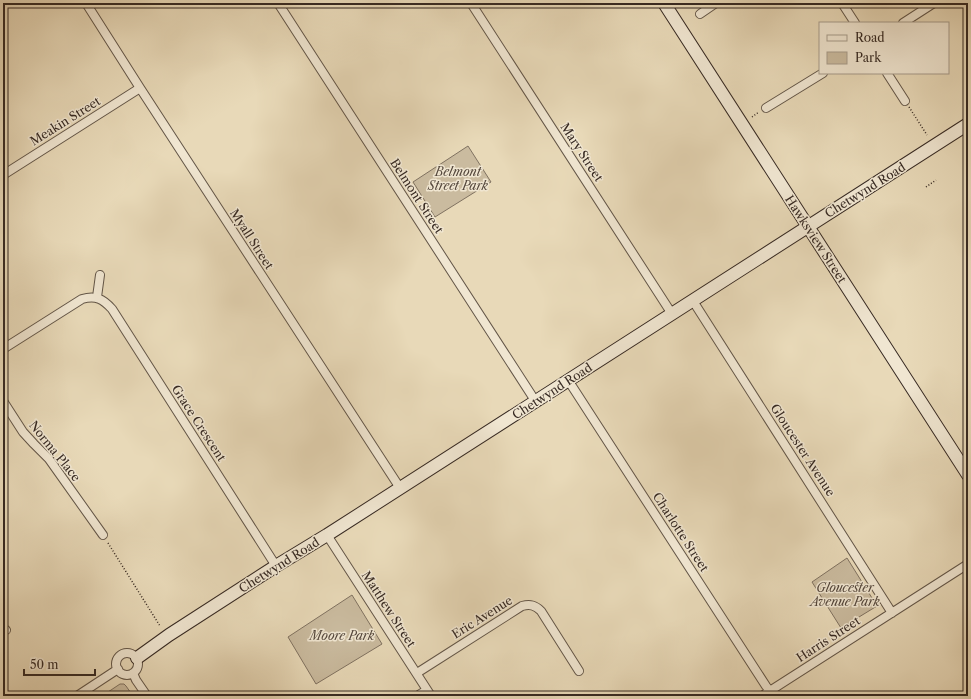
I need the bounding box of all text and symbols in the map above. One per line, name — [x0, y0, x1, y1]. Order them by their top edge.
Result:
legend — [819, 22, 949, 74]
text: Road — [855, 30, 885, 45]
text: Park — [855, 50, 882, 65]
street label: Meakin Street — [27, 93, 104, 149]
street label: Mary Street — [557, 120, 607, 185]
street label: Belmont Street — [387, 156, 447, 237]
street label: Chetwynd Road — [822, 159, 909, 221]
park label: Belmont Street Park — [427, 164, 489, 193]
street label: Hawksview Street — [782, 192, 850, 286]
street label: Myall Street — [227, 206, 277, 273]
street label: Chetwynd Road — [509, 359, 595, 422]
street label: Grace Crescent — [169, 382, 230, 465]
street label: Gloucester Avenue — [767, 401, 839, 499]
street label: Norma Place — [26, 418, 84, 484]
street label: Charlotte Street — [650, 490, 713, 575]
street label: Chetwynd Road — [236, 534, 323, 596]
street label: Matthew Street — [359, 568, 420, 650]
park label: Gloucester Avenue Park — [808, 580, 880, 609]
street label: Eric Avenue — [449, 592, 515, 642]
street label: Harris Street — [793, 612, 863, 665]
park label: Moore Park — [308, 628, 375, 643]
scale bar — [24, 651, 95, 677]
text: 50 m — [30, 657, 59, 672]

